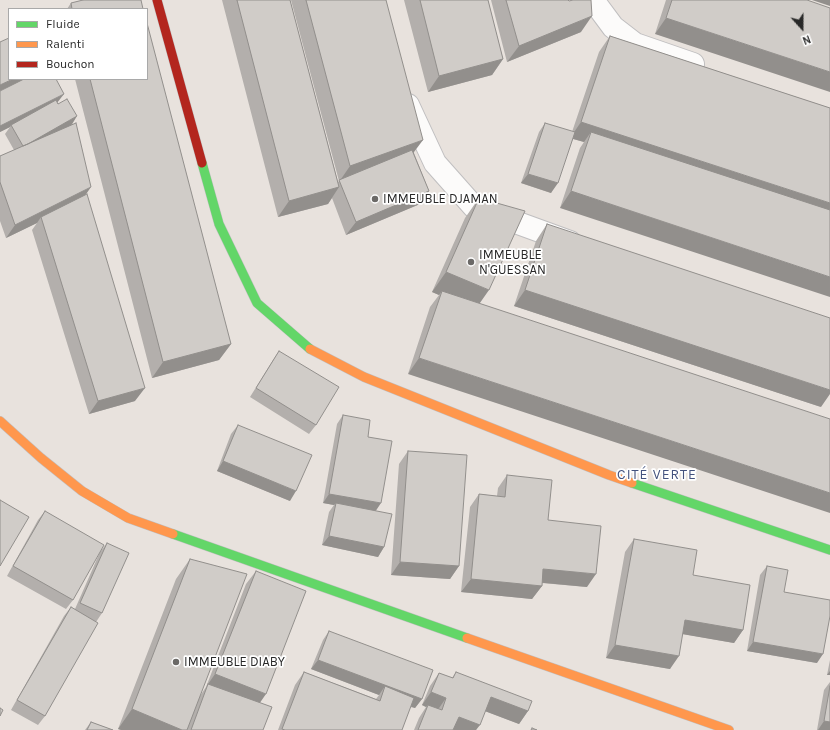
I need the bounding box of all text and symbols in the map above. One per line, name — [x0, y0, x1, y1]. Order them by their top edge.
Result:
legend — [8, 8, 148, 80]
north arrow — [782, 8, 822, 48]
text: Fluide — [46, 17, 80, 31]
text: N — [800, 32, 812, 47]
text: Ralenti — [46, 37, 85, 51]
text: Bouchon — [46, 57, 95, 71]
place label: IMMEUBLE DJAMAN — [383, 191, 498, 207]
marker: IMMEUBLE DJAMAN — [370, 194, 380, 204]
place label: IMMEUBLE N'GUESSAN — [479, 247, 546, 278]
marker: IMMEUBLE N'GUESSAN — [466, 257, 476, 267]
district label: CITÉ VERTE — [617, 467, 697, 483]
place label: IMMEUBLE DIABY — [184, 654, 285, 670]
marker: IMMEUBLE DIABY — [171, 657, 181, 667]

